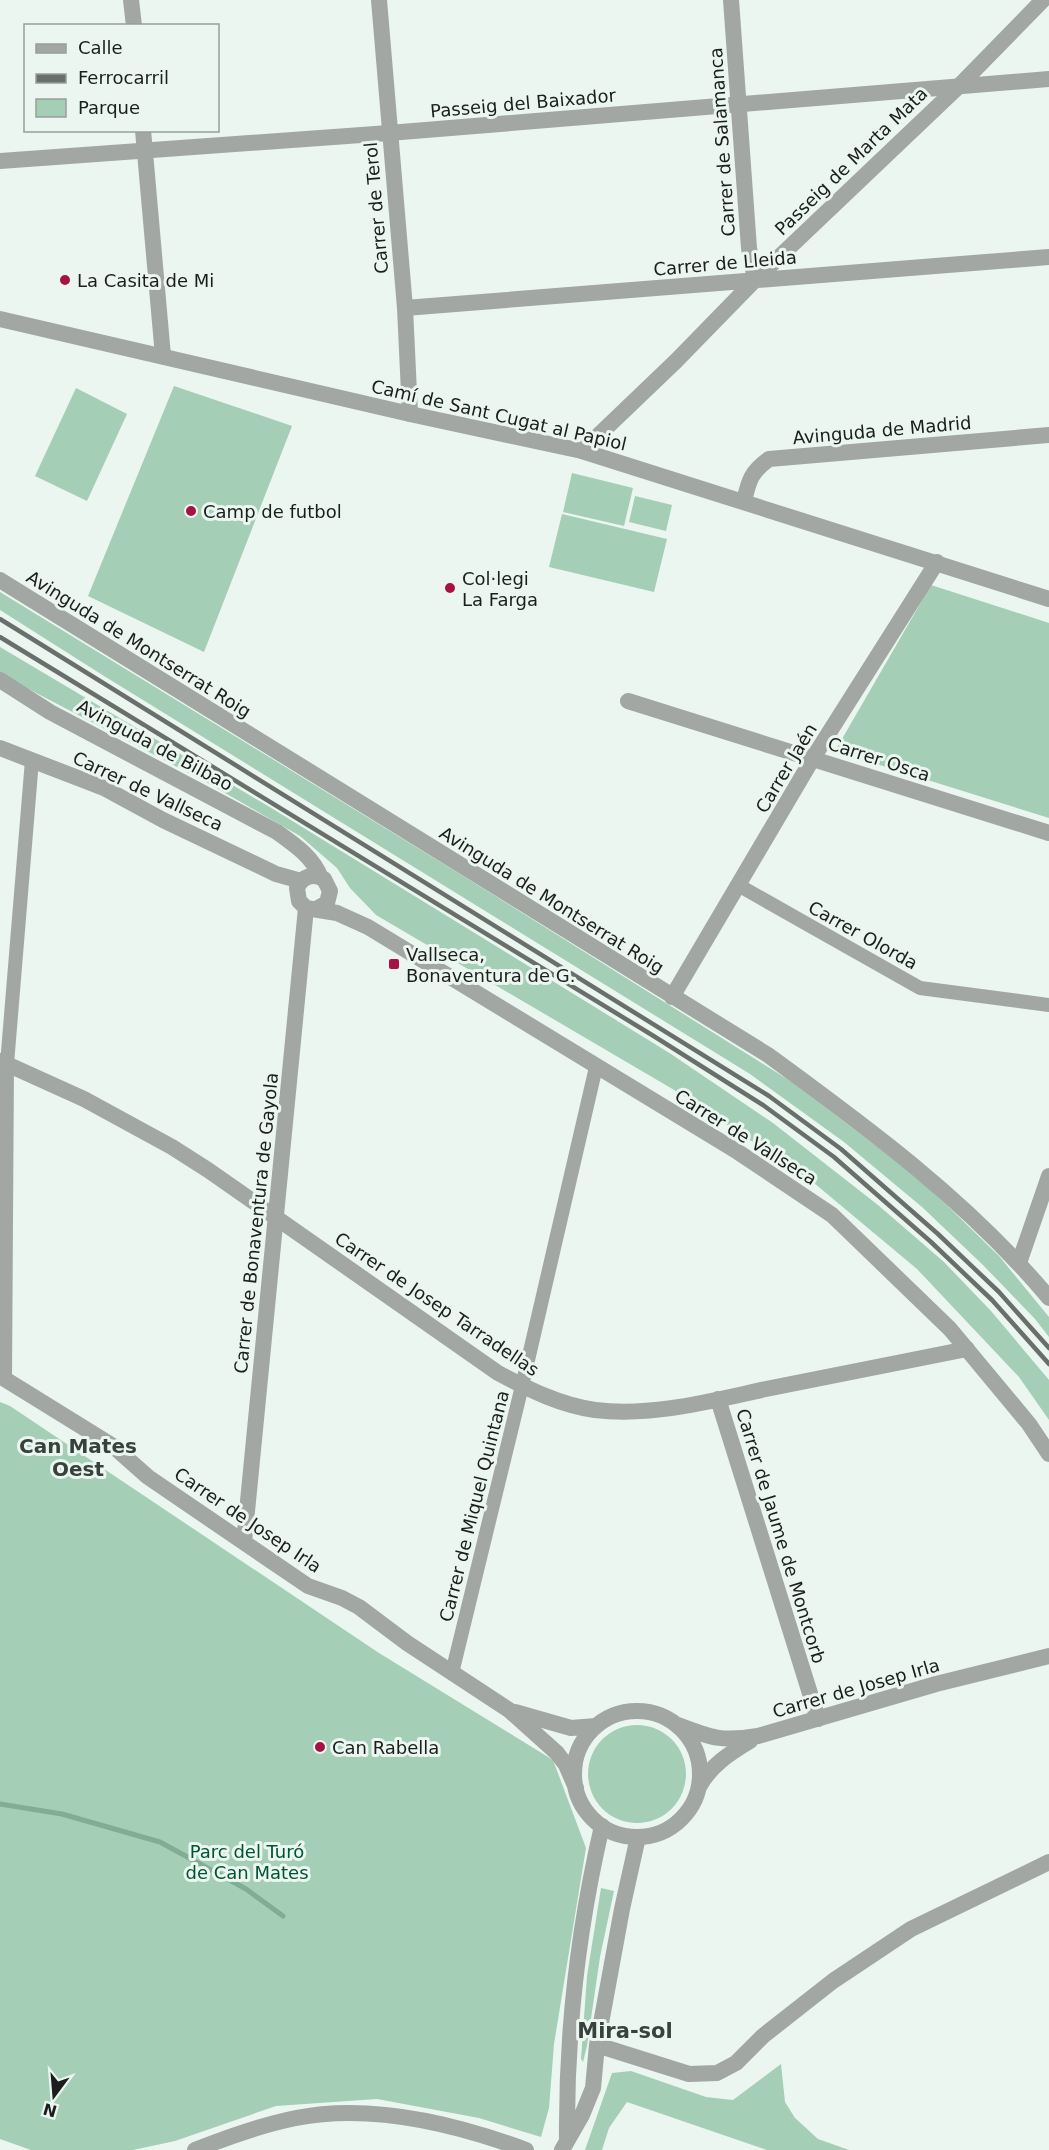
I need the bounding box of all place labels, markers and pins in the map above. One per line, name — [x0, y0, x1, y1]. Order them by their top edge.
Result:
place label: La Casita de Mi — [77, 270, 214, 291]
marker: La Casita de Mi — [58, 273, 72, 287]
place label: Camp de futbol — [203, 501, 342, 522]
marker: Camp de futbol — [184, 504, 198, 518]
place label: Col·legi La Farga — [462, 568, 538, 610]
marker: Col·legi La Farga — [443, 581, 457, 595]
place label: Vallseca, Bonaventura de G. — [406, 944, 575, 986]
marker: Vallseca, Bonaventura de G. — [387, 957, 401, 971]
place label: Can Rabella — [332, 1737, 439, 1758]
marker: Can Rabella — [313, 1740, 327, 1754]

